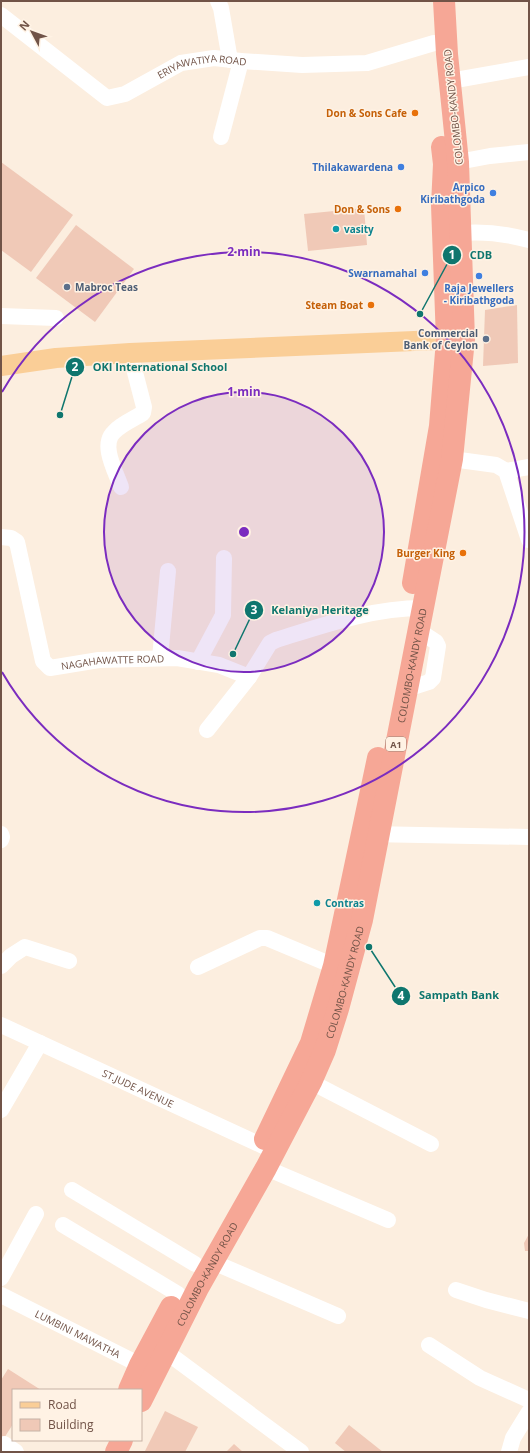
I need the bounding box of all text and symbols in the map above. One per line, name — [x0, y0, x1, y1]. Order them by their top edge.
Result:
north arrow — [12, 12, 52, 52]
text: N — [15, 17, 33, 33]
street label: COLOMBO-KANDY ROAD — [440, 48, 466, 166]
street label: ERIYAWATIYA ROAD — [155, 51, 247, 82]
place label: Don & Sons Cafe — [326, 106, 407, 120]
marker: Don & Sons Cafe — [410, 108, 420, 118]
place label: Thilakawardena — [312, 160, 393, 174]
marker: Thilakawardena — [396, 162, 406, 172]
place label: Arpico Kiribathgoda — [420, 180, 485, 206]
marker: Arpico Kiribathgoda — [488, 188, 498, 198]
place label: Don & Sons — [334, 202, 390, 216]
marker: Don & Sons — [393, 204, 403, 214]
place label: vasity — [344, 222, 374, 236]
marker: vasity — [331, 224, 341, 234]
text: 2 min — [227, 243, 261, 260]
callout: CDB — [442, 244, 501, 267]
text: 1 — [449, 246, 455, 263]
text: CDB — [470, 247, 492, 262]
place label: Swarnamahal — [348, 266, 417, 280]
marker: Swarnamahal — [420, 268, 430, 278]
marker: Raja Jewellers - Kiribathgoda — [474, 271, 484, 281]
place label: Mabroc Teas — [75, 280, 138, 294]
place label: Raja Jewellers - Kiribathgoda — [444, 281, 514, 307]
marker: Mabroc Teas — [62, 282, 72, 292]
place label: Steam Boat — [305, 298, 364, 312]
marker: Steam Boat — [366, 300, 376, 310]
place label: Commercial Bank of Ceylon — [403, 326, 478, 352]
marker: Commercial Bank of Ceylon — [481, 334, 491, 344]
callout: OKI International School — [65, 355, 236, 378]
text: 2 — [72, 358, 79, 375]
text: OKI International School — [93, 359, 227, 374]
text: 1 min — [227, 383, 261, 400]
centre of rings — [237, 525, 251, 539]
place label: Burger King — [397, 546, 455, 560]
marker: Burger King — [458, 548, 468, 558]
callout: Kelaniya Heritage — [244, 598, 377, 621]
text: 3 — [251, 601, 258, 618]
text: Kelaniya Heritage — [271, 602, 369, 617]
street label: COLOMBO-KANDY ROAD — [394, 607, 430, 724]
street label: NAGAHAWATTE ROAD — [60, 651, 164, 673]
road number: A1 — [386, 737, 406, 751]
place label: Contras — [325, 896, 364, 910]
marker: Contras — [312, 898, 322, 908]
street label: COLOMBO-KANDY ROAD — [322, 924, 367, 1040]
callout: Sampath Bank — [391, 984, 507, 1007]
text: 4 — [398, 987, 405, 1004]
text: Sampath Bank — [419, 987, 499, 1002]
street label: ST.JUDE AVENUE — [100, 1066, 176, 1111]
street label: COLOMBO-KANDY ROAD — [173, 1220, 241, 1329]
street label: LUMBINI MAWATHA — [33, 1306, 123, 1361]
legend — [12, 1389, 142, 1441]
text: Road — [48, 1396, 77, 1413]
text: Building — [48, 1416, 94, 1433]

